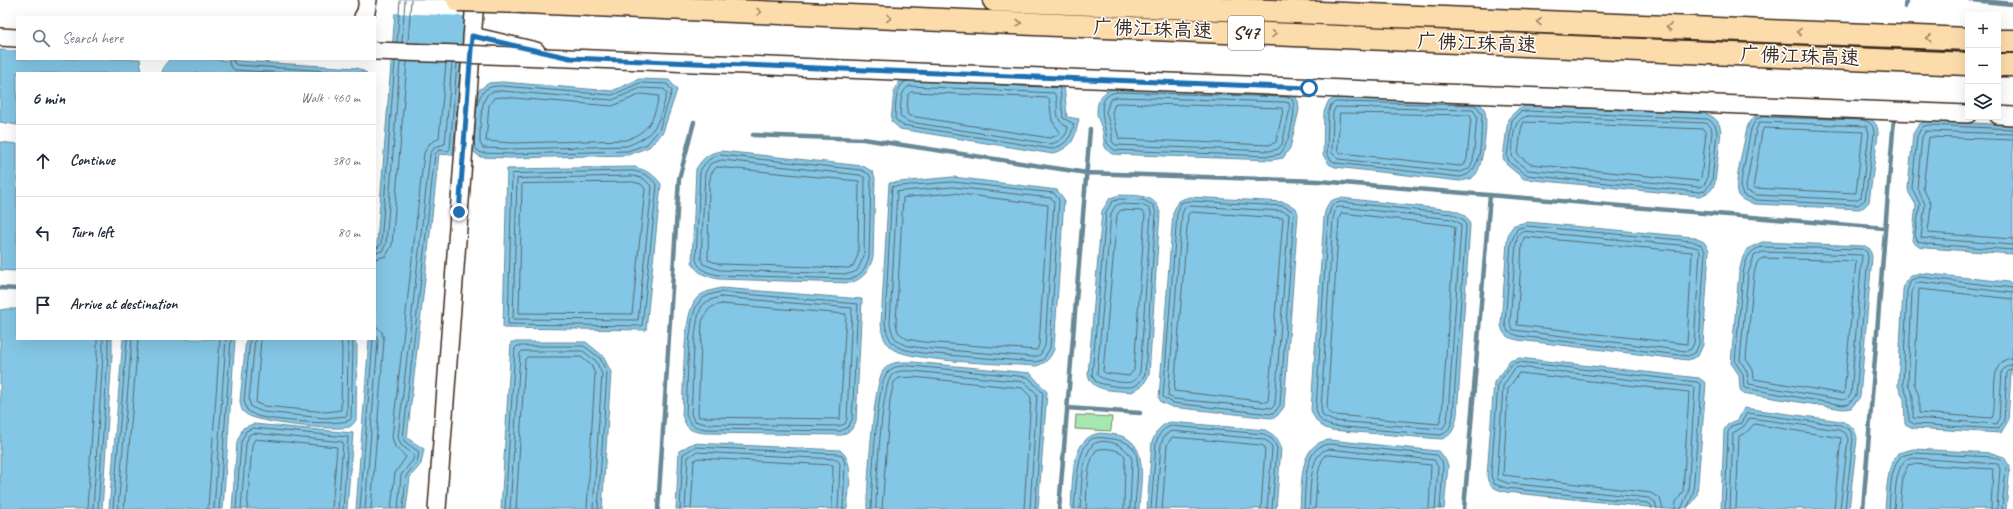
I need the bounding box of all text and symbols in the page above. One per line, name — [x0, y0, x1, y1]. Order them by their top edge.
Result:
one-way arrow — [756, 8, 762, 17]
map controls — [1965, 12, 2001, 120]
button: + — [1965, 12, 2001, 48]
one-way arrow — [886, 14, 892, 22]
street label: 广佛江珠高速 — [1093, 14, 1213, 44]
search box — [16, 16, 376, 60]
road number: S47 — [1228, 16, 1264, 50]
one-way arrow — [1536, 18, 1542, 26]
one-way arrow — [1016, 19, 1022, 28]
one-way arrow — [1666, 23, 1672, 32]
icon: search — [30, 27, 52, 49]
street label: 广佛江珠高速 — [1417, 28, 1537, 58]
one-way arrow — [1796, 28, 1802, 37]
text: Search here — [62, 29, 123, 48]
one-way arrow — [1271, 30, 1277, 38]
one-way arrow — [1926, 33, 1932, 42]
street label: 广佛江珠高速 — [1740, 41, 1860, 71]
button: − — [1965, 48, 2001, 84]
route start — [1300, 79, 1318, 97]
button: layers — [1965, 84, 2001, 120]
text: 6 min — [32, 88, 65, 109]
text: Walk · 460 m — [301, 90, 360, 106]
icon: ahead — [32, 150, 54, 172]
text: Continue — [70, 151, 115, 170]
text: 380 m — [332, 153, 360, 169]
route end — [450, 203, 468, 221]
icon: left — [32, 222, 54, 244]
text: Turn left — [70, 223, 113, 242]
text: 80 m — [338, 225, 360, 241]
icon: arrive — [32, 294, 54, 316]
text: Arrive at destination — [70, 295, 177, 314]

